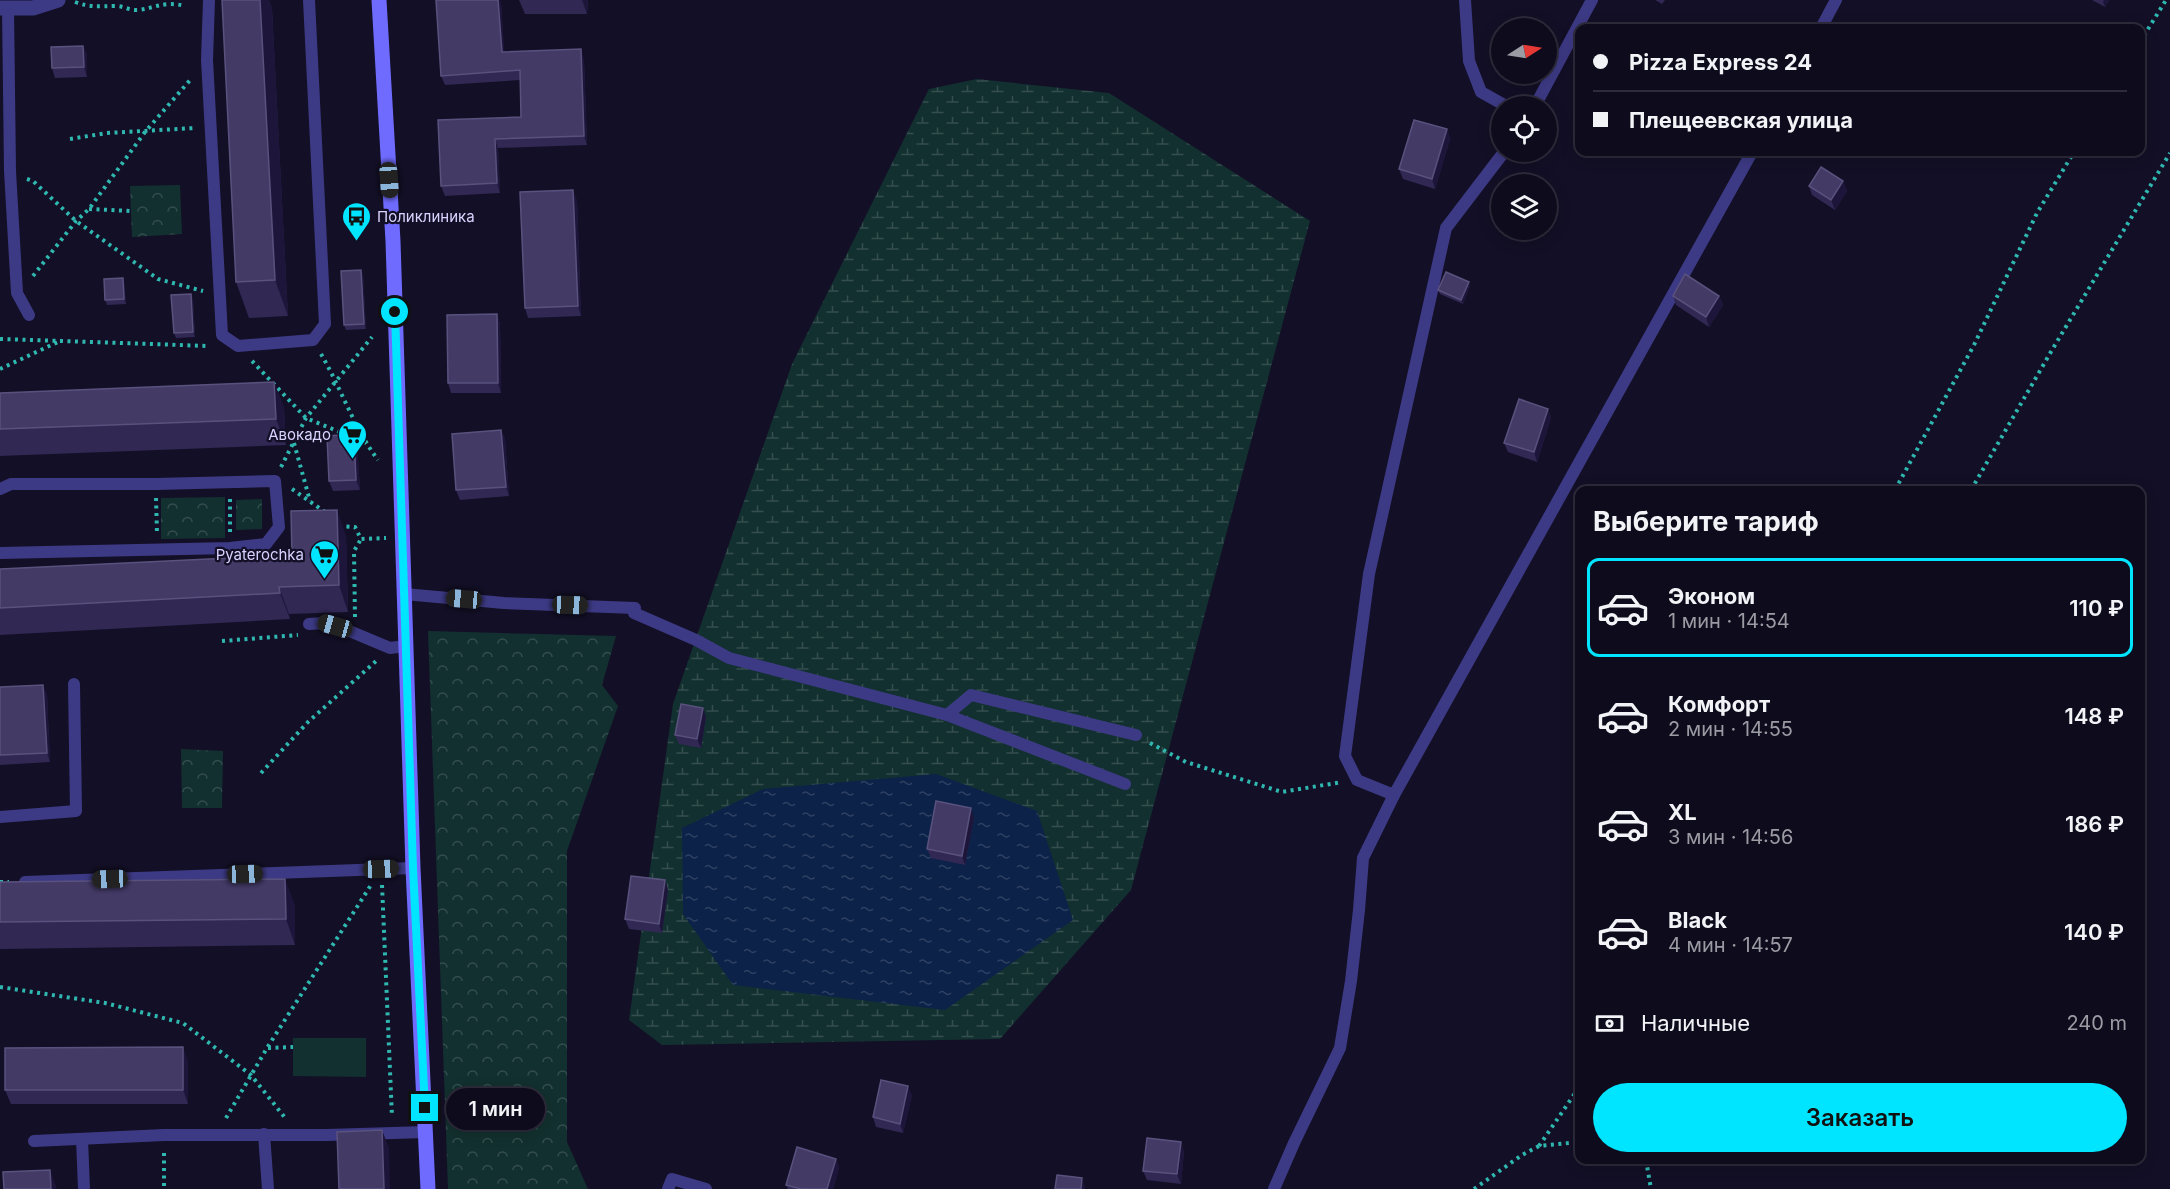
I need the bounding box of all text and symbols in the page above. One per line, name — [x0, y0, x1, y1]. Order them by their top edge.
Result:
north arrow — [1491, 18, 1557, 84]
map controls — [1491, 18, 1557, 240]
text: Pizza Express 24 — [1629, 49, 1812, 75]
button: locate — [1491, 96, 1557, 162]
text: Плещеевская улица — [1629, 107, 1853, 133]
car — [379, 161, 399, 199]
button: layers — [1491, 174, 1557, 240]
bus stop icon: Поликлиника — [340, 200, 372, 242]
place label: Поликлиника — [377, 207, 475, 226]
route start — [381, 298, 408, 325]
supermarket icon: Авокадо — [336, 418, 368, 460]
place label: Авокадо — [268, 425, 331, 444]
text: Выберите тариф — [1593, 505, 1819, 538]
supermarket icon: Pyaterochka — [309, 538, 341, 580]
place label: Pyaterochka — [216, 545, 304, 564]
icon: car — [1596, 581, 1650, 635]
text: Эконом — [1668, 583, 1755, 609]
car — [445, 588, 483, 610]
car — [552, 595, 588, 615]
text: 110 ₽ — [2069, 595, 2124, 621]
text: 1 мин · 14:54 — [1668, 609, 1790, 633]
car — [315, 612, 355, 640]
icon: car — [1596, 689, 1650, 743]
text: Комфорт — [1668, 691, 1770, 717]
text: 148 ₽ — [2064, 703, 2124, 729]
text: 2 мин · 14:55 — [1668, 717, 1793, 741]
icon: car — [1596, 797, 1650, 851]
text: XL — [1668, 799, 1697, 825]
text: 186 ₽ — [2065, 811, 2124, 837]
text: 3 мин · 14:56 — [1668, 825, 1793, 849]
car — [363, 859, 399, 879]
car — [227, 864, 263, 884]
car — [92, 869, 128, 889]
icon: car — [1596, 905, 1650, 959]
text: Black — [1668, 907, 1727, 933]
text: 140 ₽ — [2064, 919, 2124, 945]
text: 4 мин · 14:57 — [1668, 933, 1793, 957]
icon: cash — [1593, 1007, 1626, 1040]
text: Наличные — [1641, 1010, 1750, 1036]
text: 240 m — [2066, 1011, 2127, 1035]
button: Заказать — [1593, 1083, 2127, 1152]
callout: 1 мин — [446, 1087, 545, 1129]
route end — [411, 1094, 438, 1121]
text: 1 мин — [469, 1097, 522, 1121]

